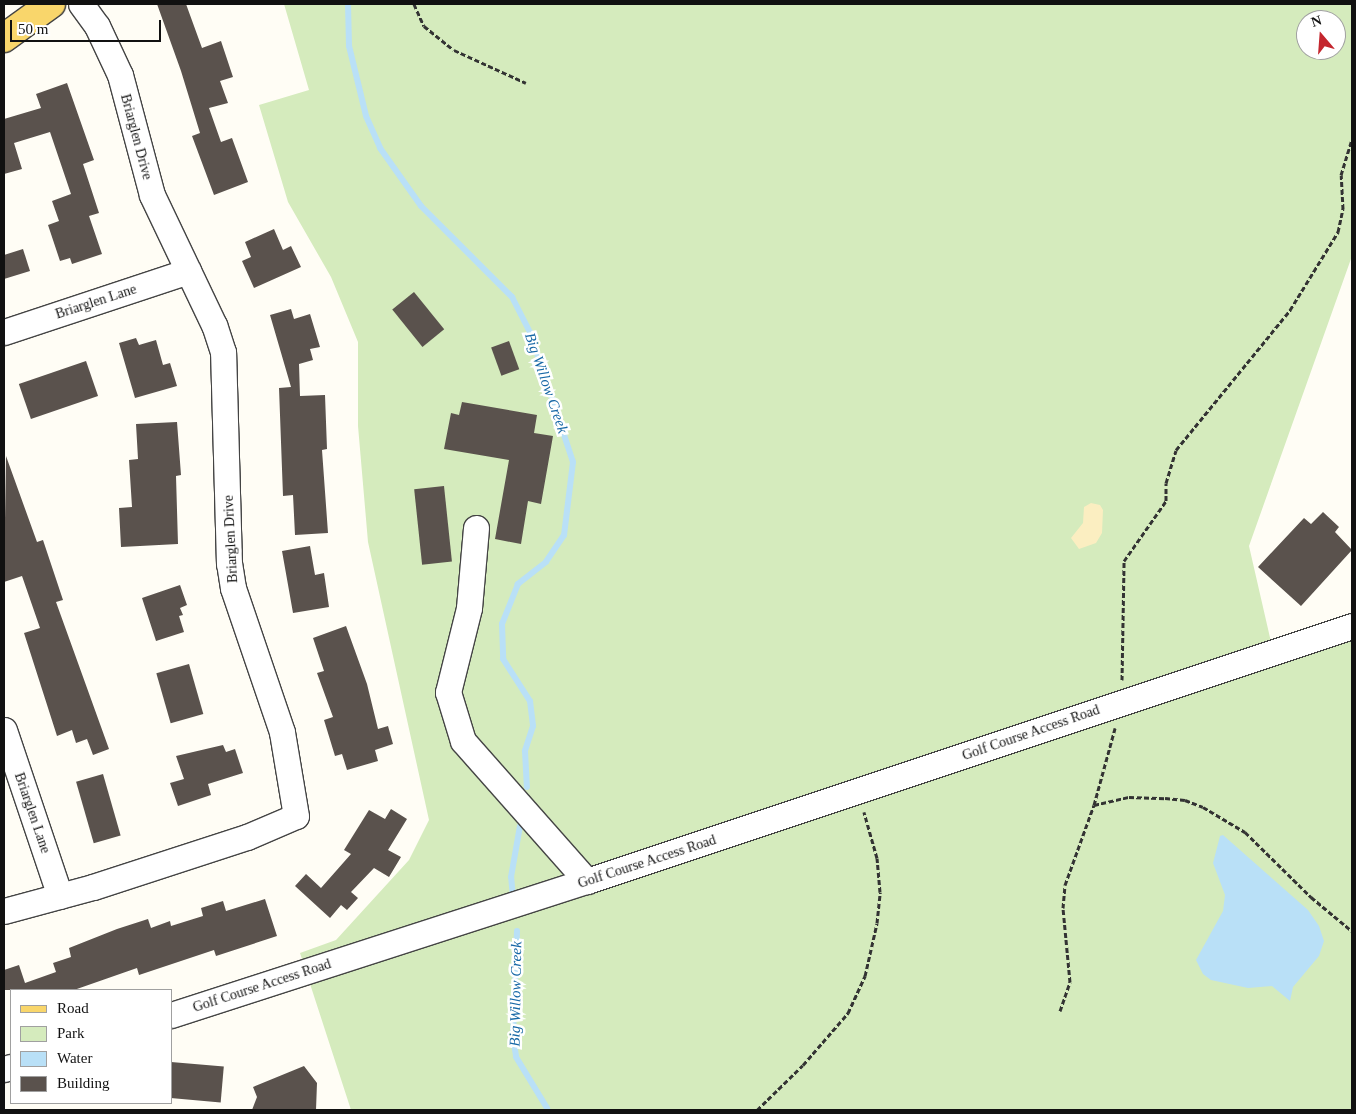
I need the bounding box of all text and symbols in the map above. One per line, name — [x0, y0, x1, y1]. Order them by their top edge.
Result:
scale bar — [12, 10, 164, 42]
north arrow — [1296, 10, 1346, 60]
text: N — [1309, 13, 1324, 30]
text: 50 m — [18, 21, 48, 37]
street label: Briarglen Drive — [116, 92, 156, 182]
street label: Briarglen Lane — [53, 281, 139, 323]
water label: Big Willow Creek — [520, 330, 572, 436]
street label: Briarglen Drive — [220, 495, 242, 583]
street label: Golf Course Access Road — [960, 701, 1102, 765]
street label: Briarglen Lane — [10, 771, 54, 855]
street label: Golf Course Access Road — [575, 832, 719, 892]
water label: Big Willow Creek — [506, 941, 526, 1047]
street label: Golf Course Access Road — [190, 956, 334, 1016]
legend — [10, 989, 172, 1104]
text: Road — [57, 1000, 89, 1016]
text: Park — [57, 1025, 85, 1041]
text: Water — [57, 1050, 92, 1066]
text: Building — [57, 1075, 110, 1091]

